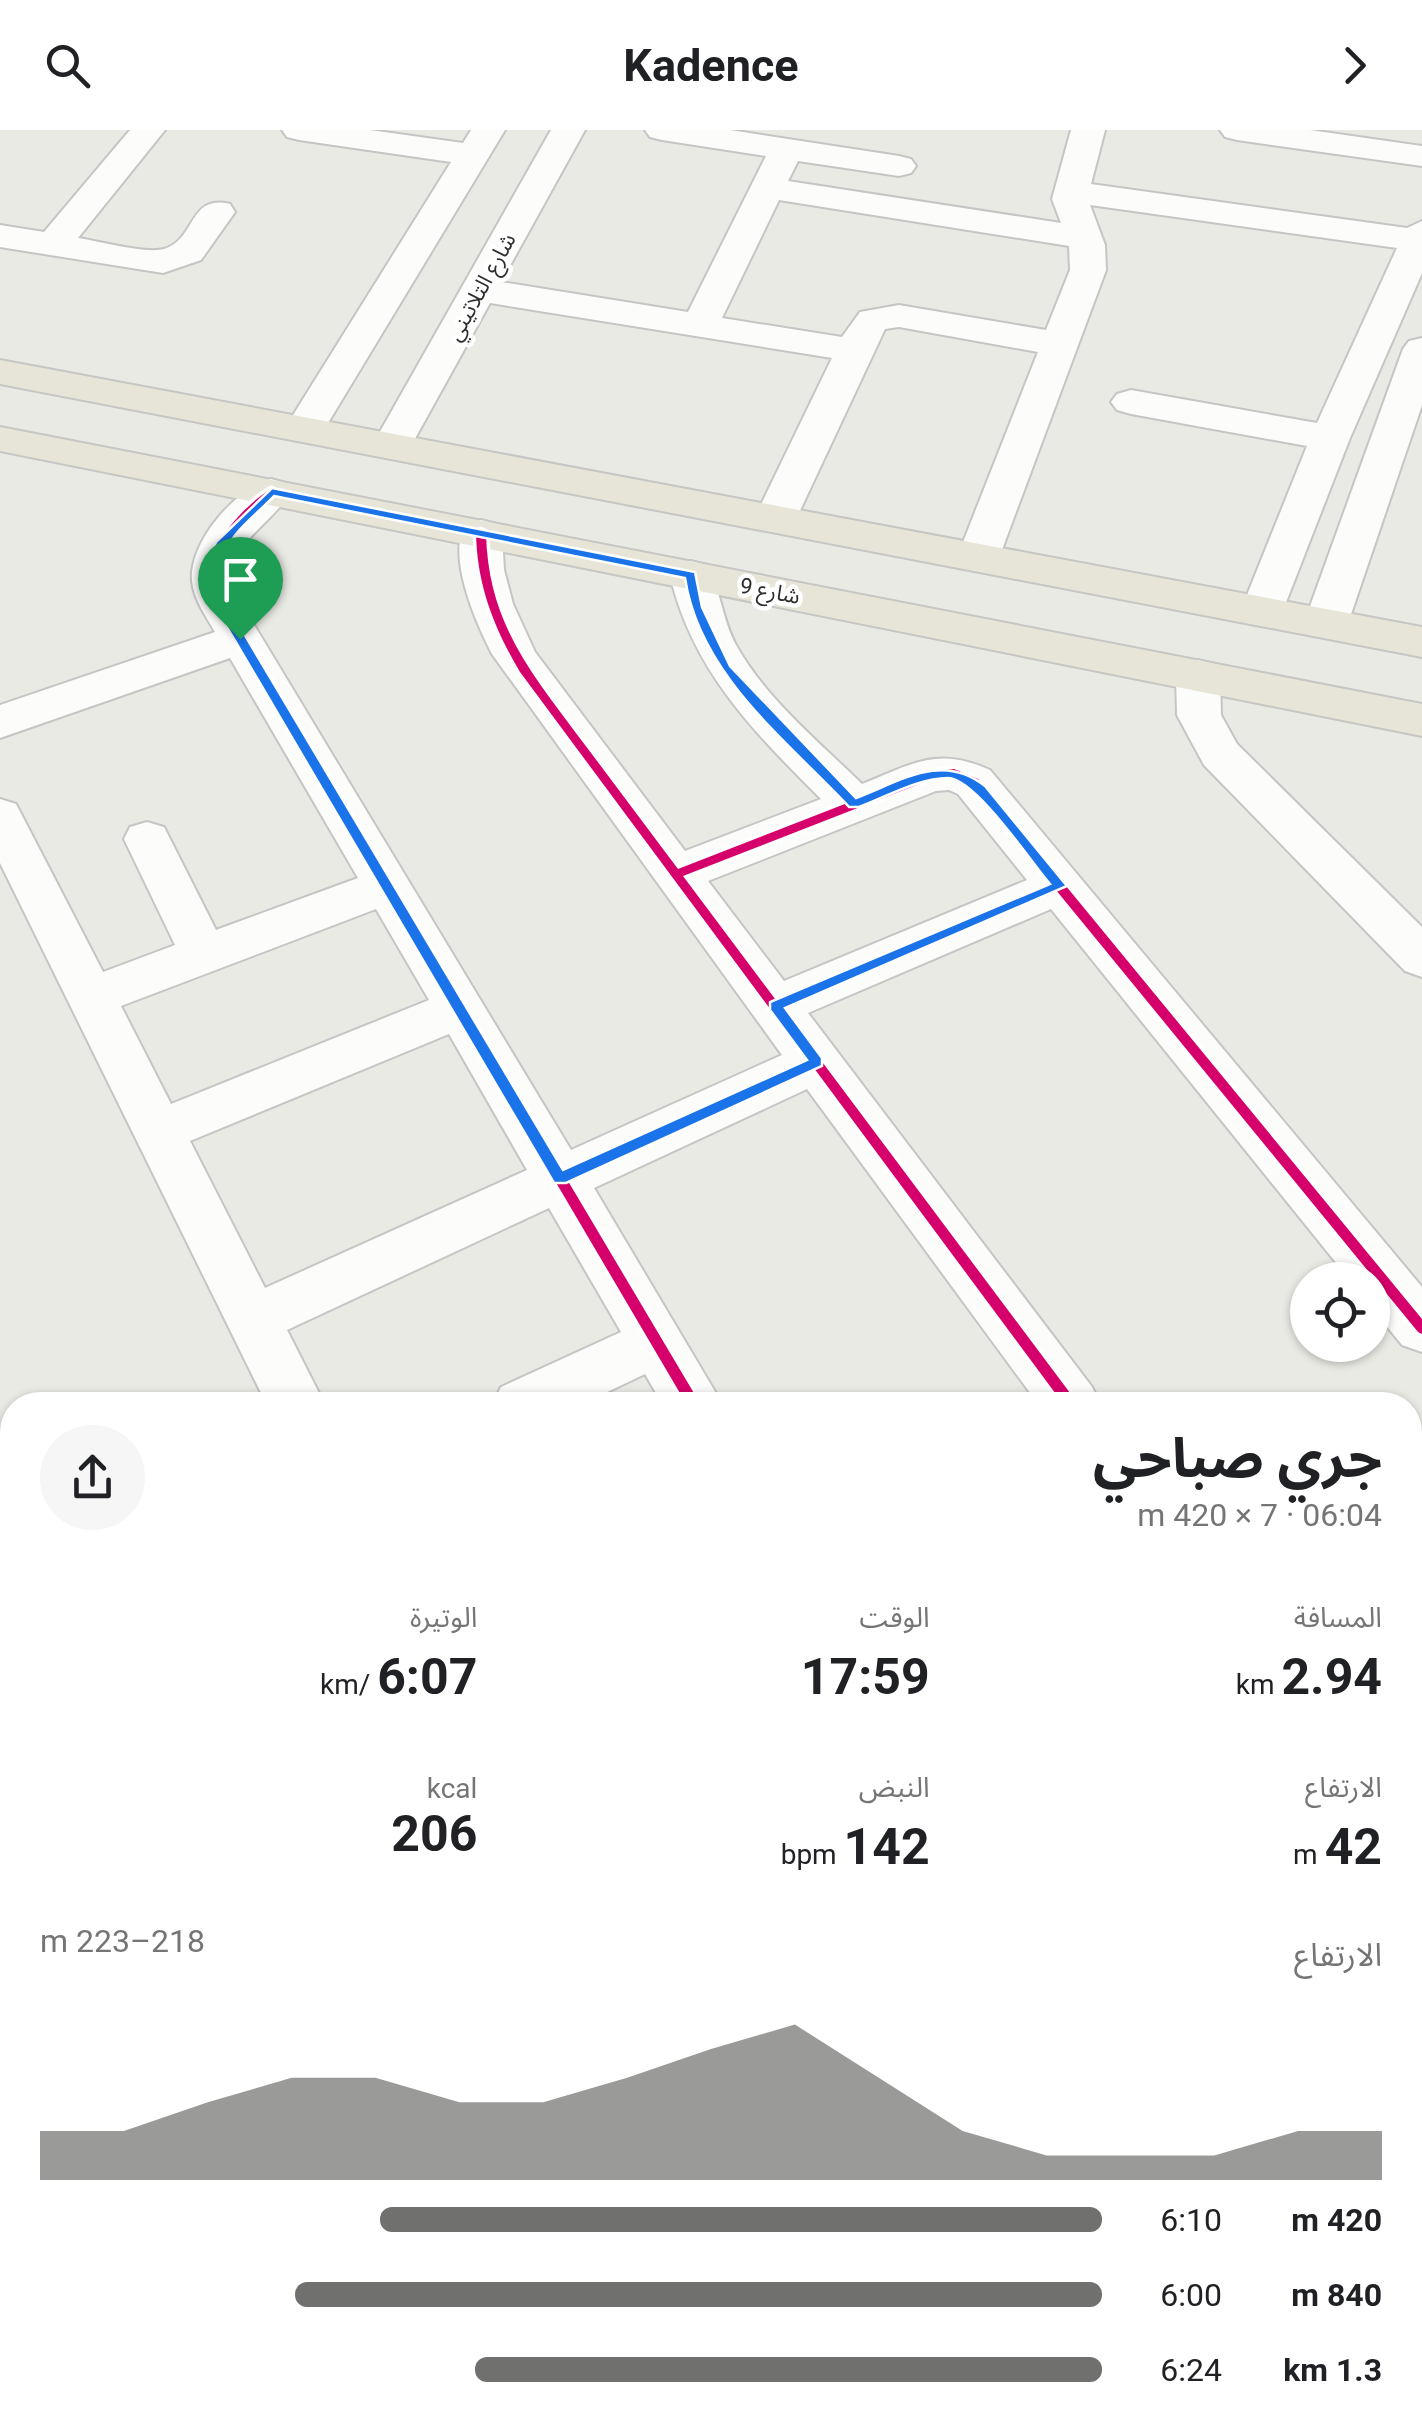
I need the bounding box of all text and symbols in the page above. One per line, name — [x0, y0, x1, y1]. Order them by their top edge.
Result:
icon: search — [40, 38, 95, 93]
icon: forward — [1327, 38, 1382, 93]
text: Kadence — [623, 39, 799, 92]
street label: شارع التلاتيني — [441, 229, 524, 347]
pin — [198, 537, 283, 640]
icon: arrive — [213, 552, 268, 607]
street label: شارع 9 — [737, 573, 802, 613]
map controls — [1290, 1262, 1390, 1362]
button: locate — [1290, 1262, 1390, 1362]
button: share — [40, 1425, 145, 1530]
text: جري صباحي — [1093, 1426, 1382, 1490]
text: 06:04 · 7 × 420 m — [1137, 1496, 1382, 1534]
text: الوتيرة — [410, 1601, 477, 1634]
text: الوقت — [859, 1601, 930, 1634]
text: المسافة — [1294, 1601, 1382, 1634]
text: 6:07 — [377, 1648, 477, 1706]
text: 17:59 — [801, 1648, 930, 1706]
text: 2.94 — [1281, 1648, 1382, 1706]
text: /km — [320, 1668, 377, 1701]
text: km — [1236, 1668, 1281, 1701]
text: النبض — [859, 1771, 930, 1804]
text: الارتفاع — [1305, 1771, 1382, 1804]
text: kcal — [427, 1772, 477, 1805]
text: 206 — [391, 1805, 477, 1863]
text: 142 — [844, 1818, 930, 1876]
text: 42 — [1325, 1818, 1382, 1876]
text: bpm — [781, 1838, 844, 1871]
text: m — [1293, 1838, 1325, 1871]
text: 218–223 m — [40, 1922, 205, 1960]
text: الارتفاع — [1294, 1936, 1382, 1974]
text: 6:10 — [1160, 2201, 1222, 2239]
text: 420 m — [1291, 2201, 1382, 2239]
text: 6:00 — [1160, 2276, 1222, 2314]
text: 840 m — [1291, 2276, 1382, 2314]
text: 6:24 — [1160, 2351, 1222, 2389]
text: 1.3 km — [1283, 2351, 1382, 2389]

